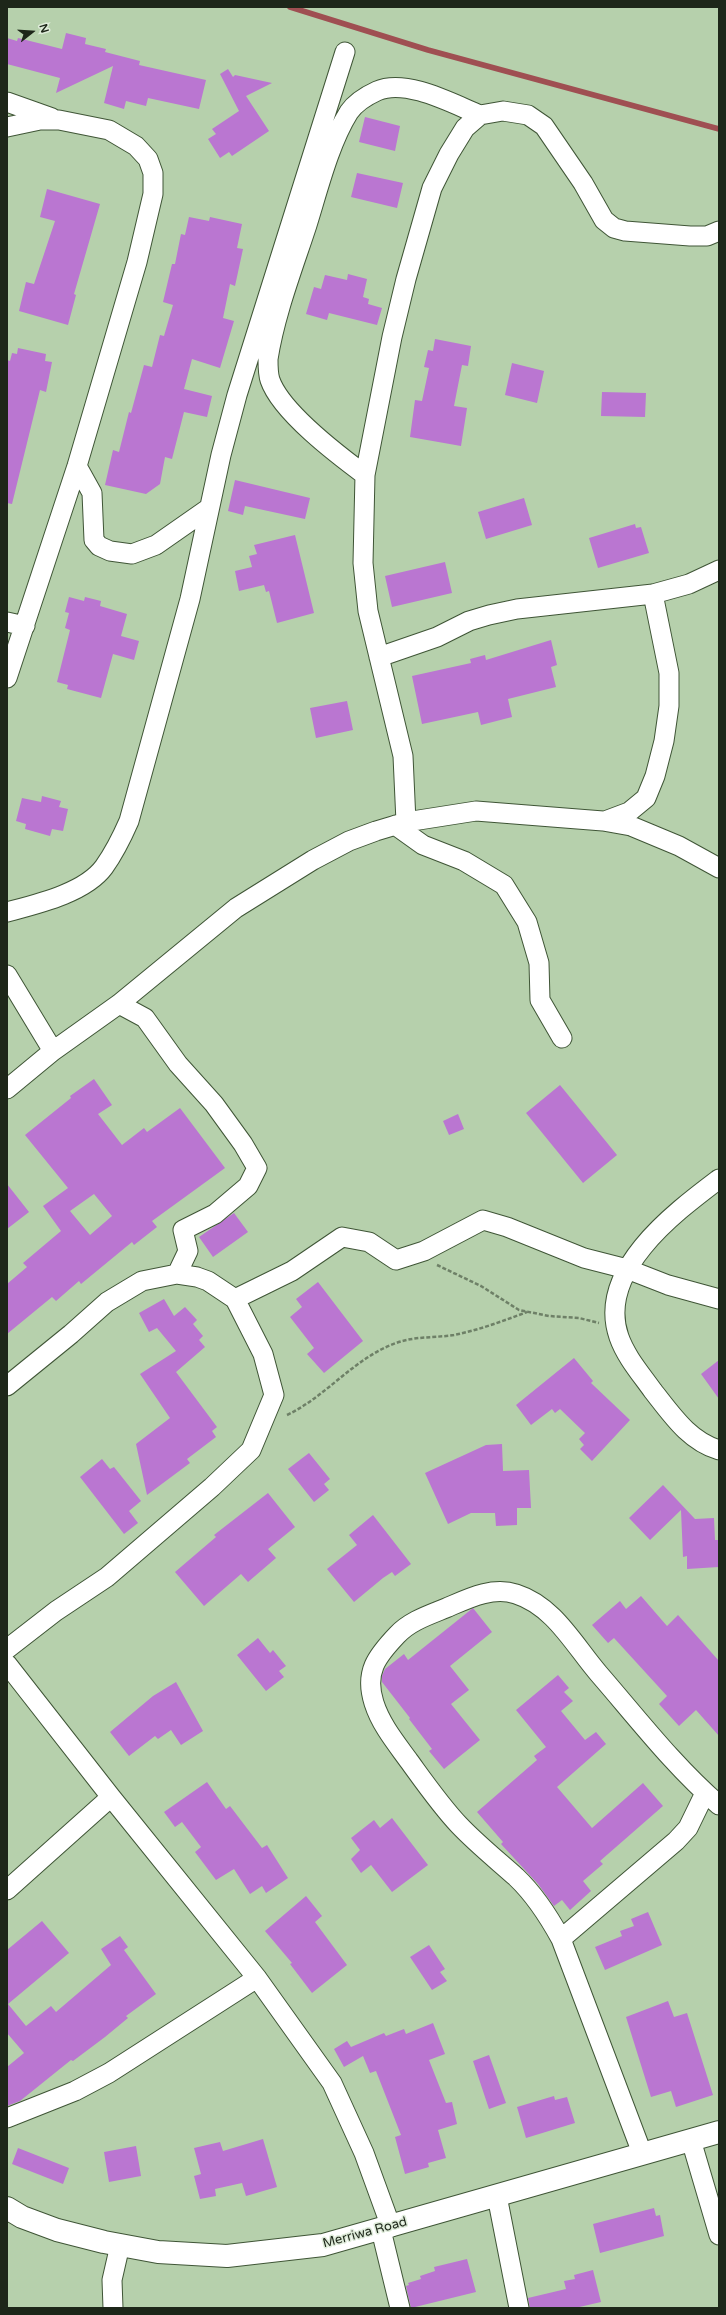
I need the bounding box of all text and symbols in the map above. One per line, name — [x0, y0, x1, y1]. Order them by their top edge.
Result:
north arrow — [12, 12, 52, 52]
text: N — [36, 22, 51, 34]
street label: Merriwa Road — [321, 2214, 409, 2252]

